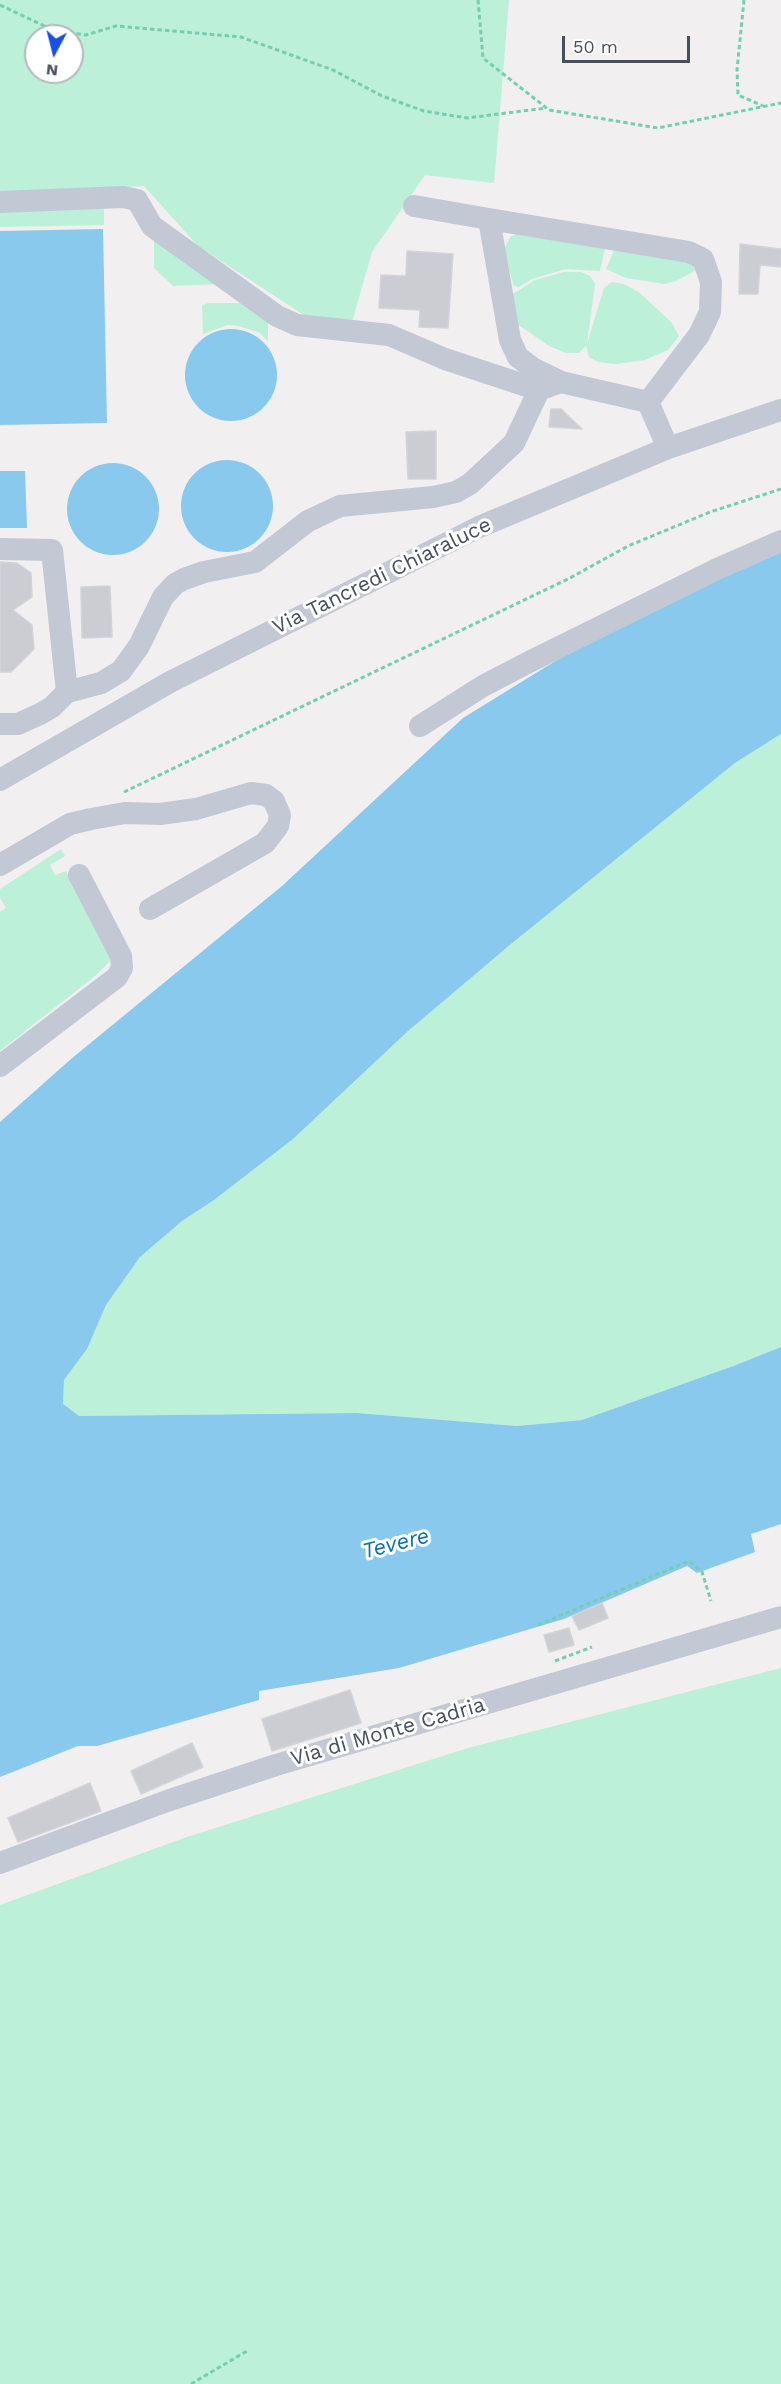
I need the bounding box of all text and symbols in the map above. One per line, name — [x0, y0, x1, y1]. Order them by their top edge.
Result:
north arrow — [24, 24, 84, 84]
scale bar — [565, 24, 692, 62]
text: 50 m — [573, 36, 618, 57]
text: N — [45, 60, 59, 81]
street label: Via Tancredi Chiaraluce — [269, 512, 495, 640]
water label: Tevere — [360, 1523, 432, 1565]
street label: Via di Monte Cadria — [288, 1692, 488, 1772]

